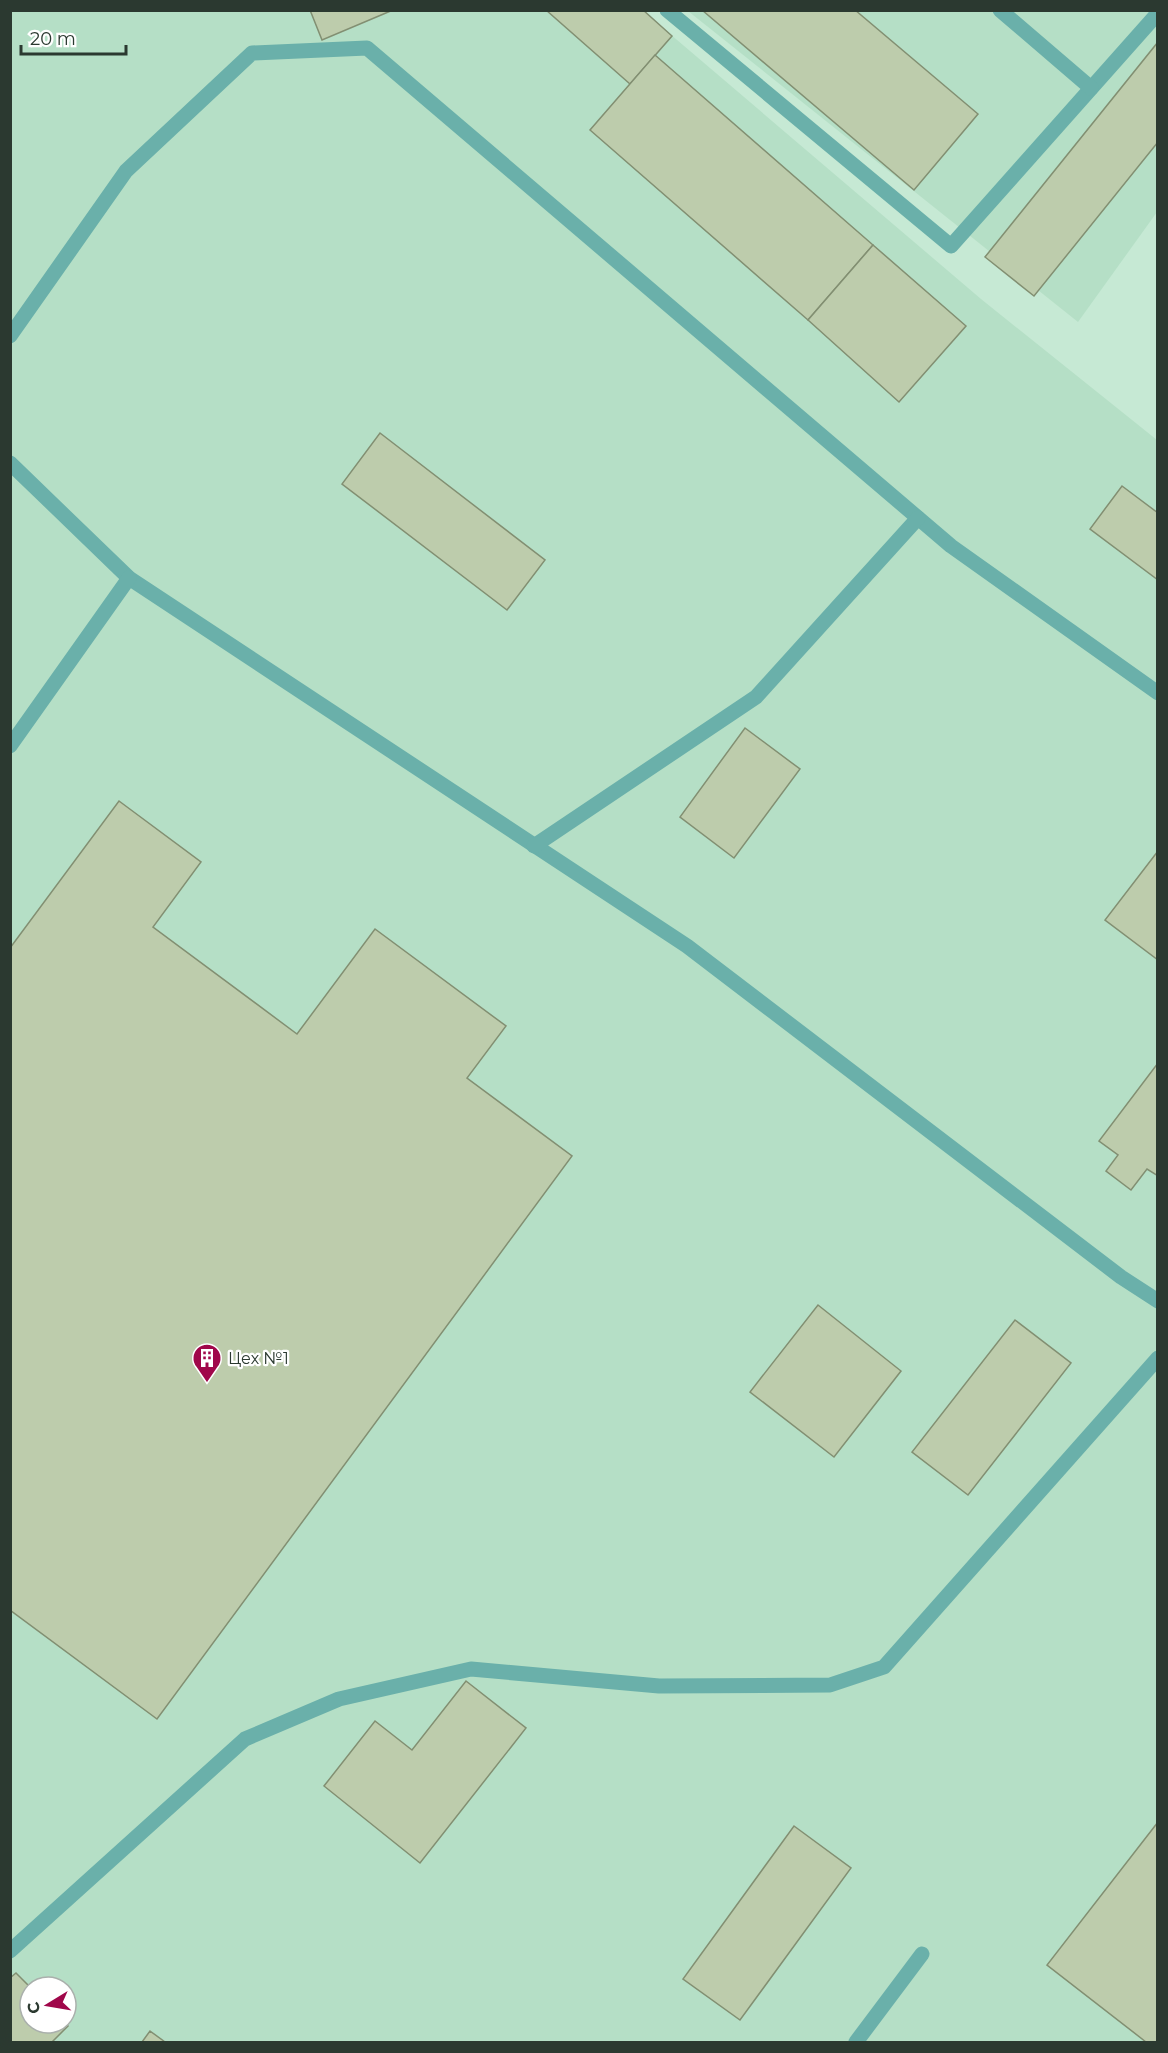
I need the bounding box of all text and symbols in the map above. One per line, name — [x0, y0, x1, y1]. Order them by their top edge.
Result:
scale bar — [21, 18, 126, 56]
text: 20 m — [30, 28, 76, 50]
building icon: Цех №1 — [191, 1342, 223, 1384]
place label: Цех №1 — [228, 1349, 289, 1368]
north arrow — [18, 1975, 78, 2035]
text: С — [23, 2000, 44, 2015]

